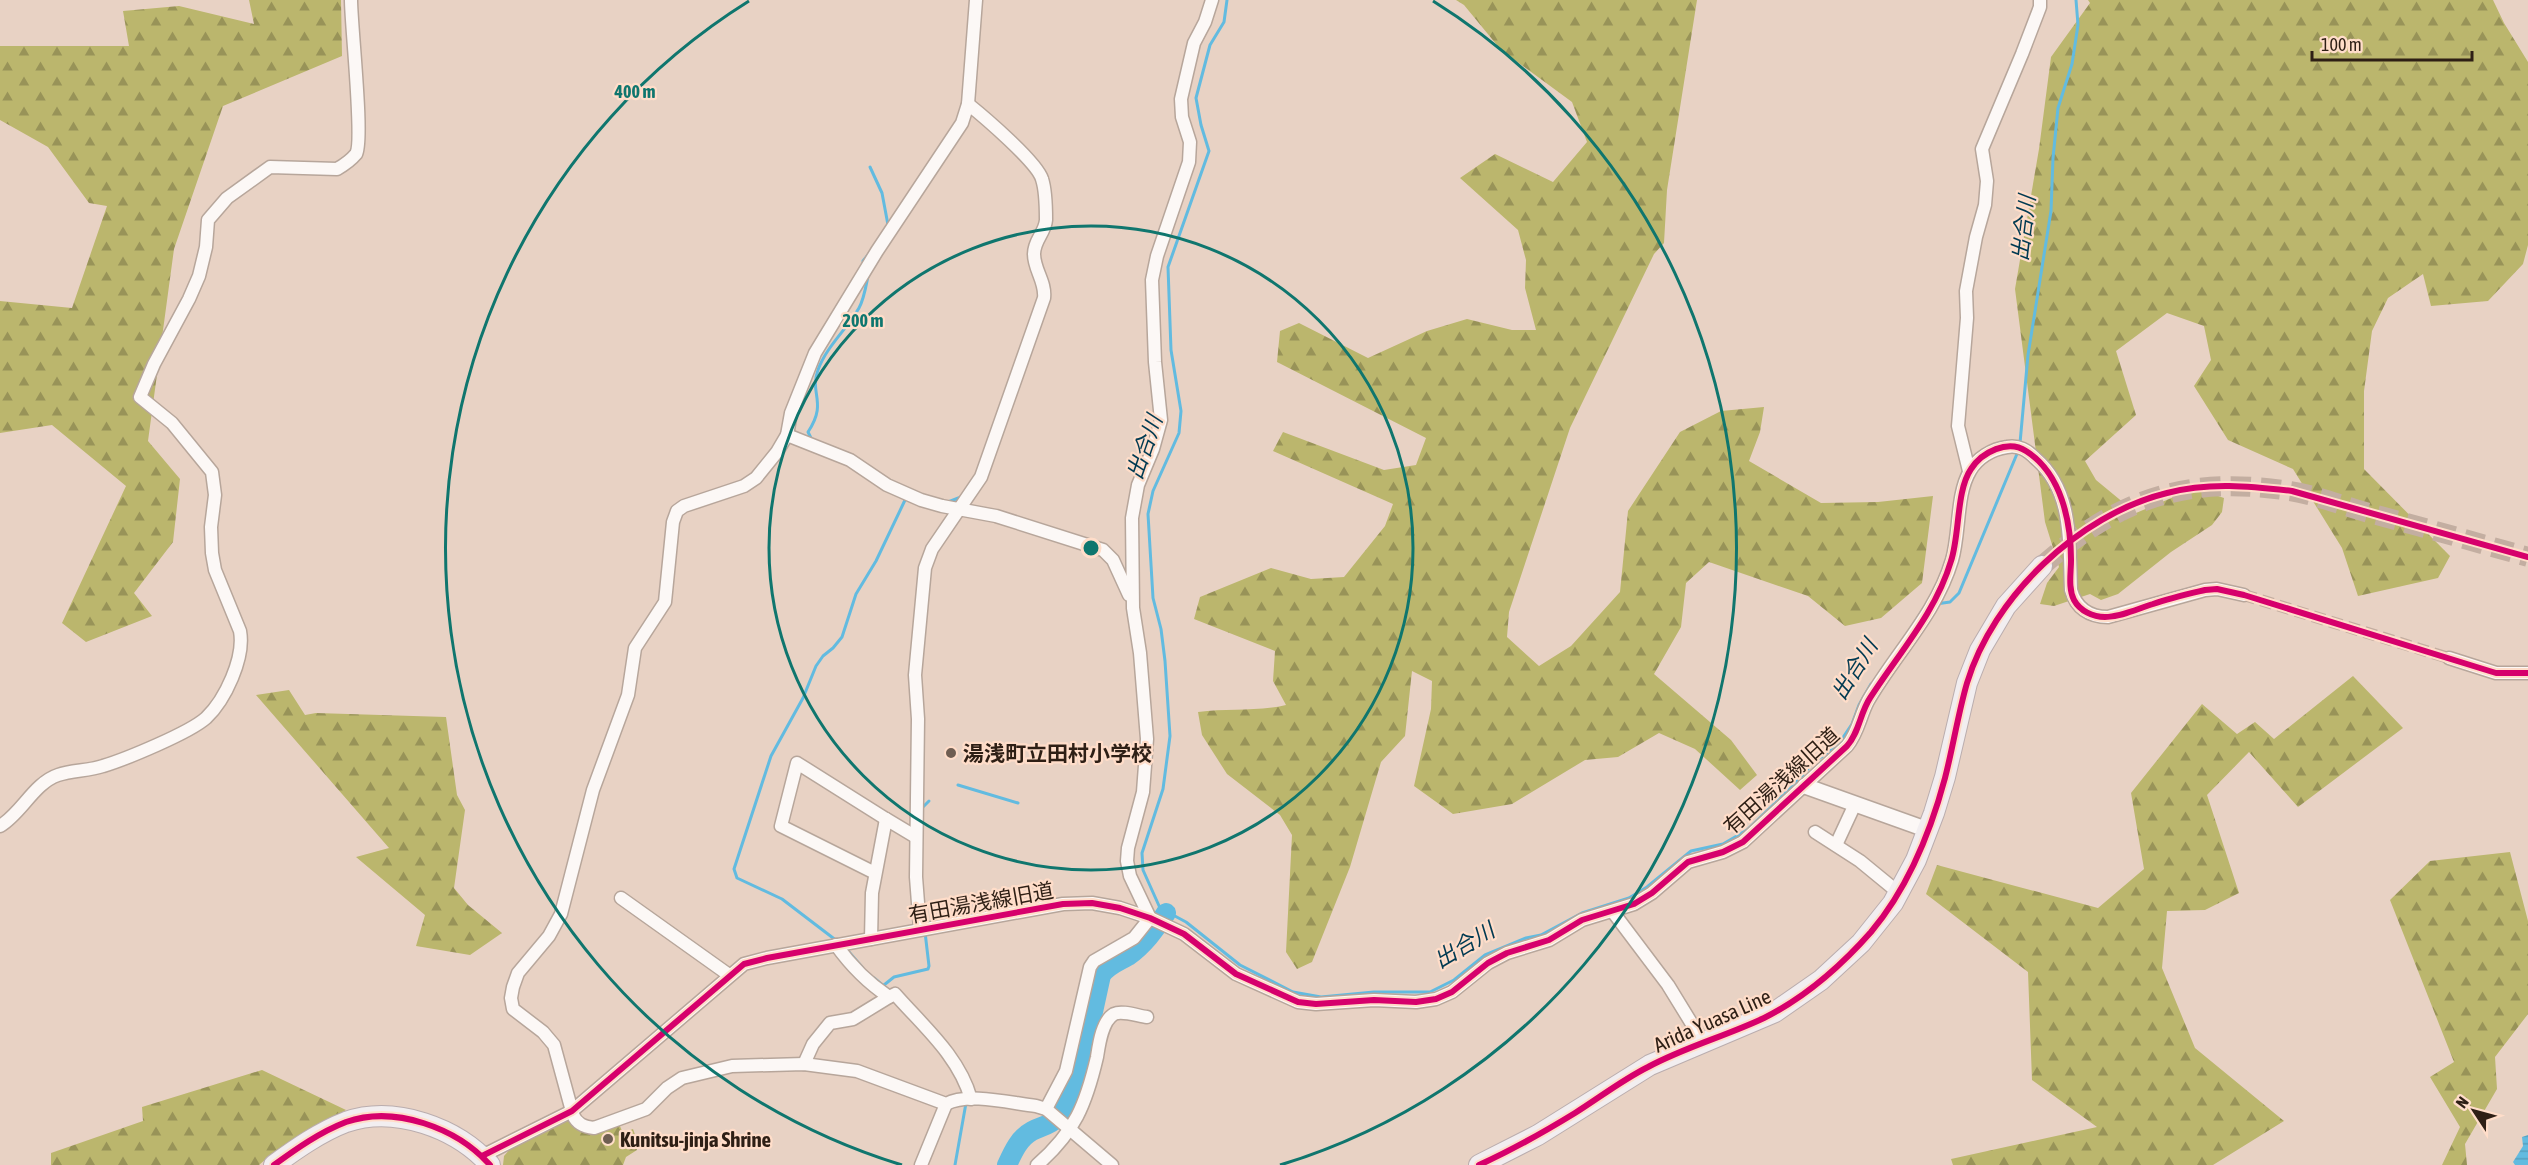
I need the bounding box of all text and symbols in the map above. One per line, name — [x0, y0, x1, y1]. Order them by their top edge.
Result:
scale bar — [2312, 24, 2472, 62]
text: 100 m — [2321, 34, 2362, 55]
text: 400 m — [614, 81, 655, 102]
water label: 出合川 — [2006, 192, 2040, 262]
text: 200 m — [843, 310, 883, 331]
water label: 出合川 — [1121, 410, 1168, 482]
centre of rings — [1081, 538, 1101, 558]
water label: 出合川 — [1825, 632, 1884, 704]
street label: 有田湯浅線旧道 — [1718, 722, 1844, 838]
place label: 湯浅町立田村小学校 — [963, 741, 1152, 765]
marker: 湯浅町立田村小学校 — [944, 746, 958, 760]
street label: 有田湯浅線旧道 — [907, 877, 1055, 927]
water label: 出合川 — [1429, 916, 1501, 973]
street label: Arida Yuasa Line — [1650, 983, 1774, 1057]
north arrow — [2444, 1081, 2504, 1141]
text: N — [2452, 1093, 2472, 1111]
place label: Kunitsu-jinja Shrine — [620, 1127, 771, 1151]
marker: Kunitsu-jinja Shrine — [601, 1132, 615, 1146]

